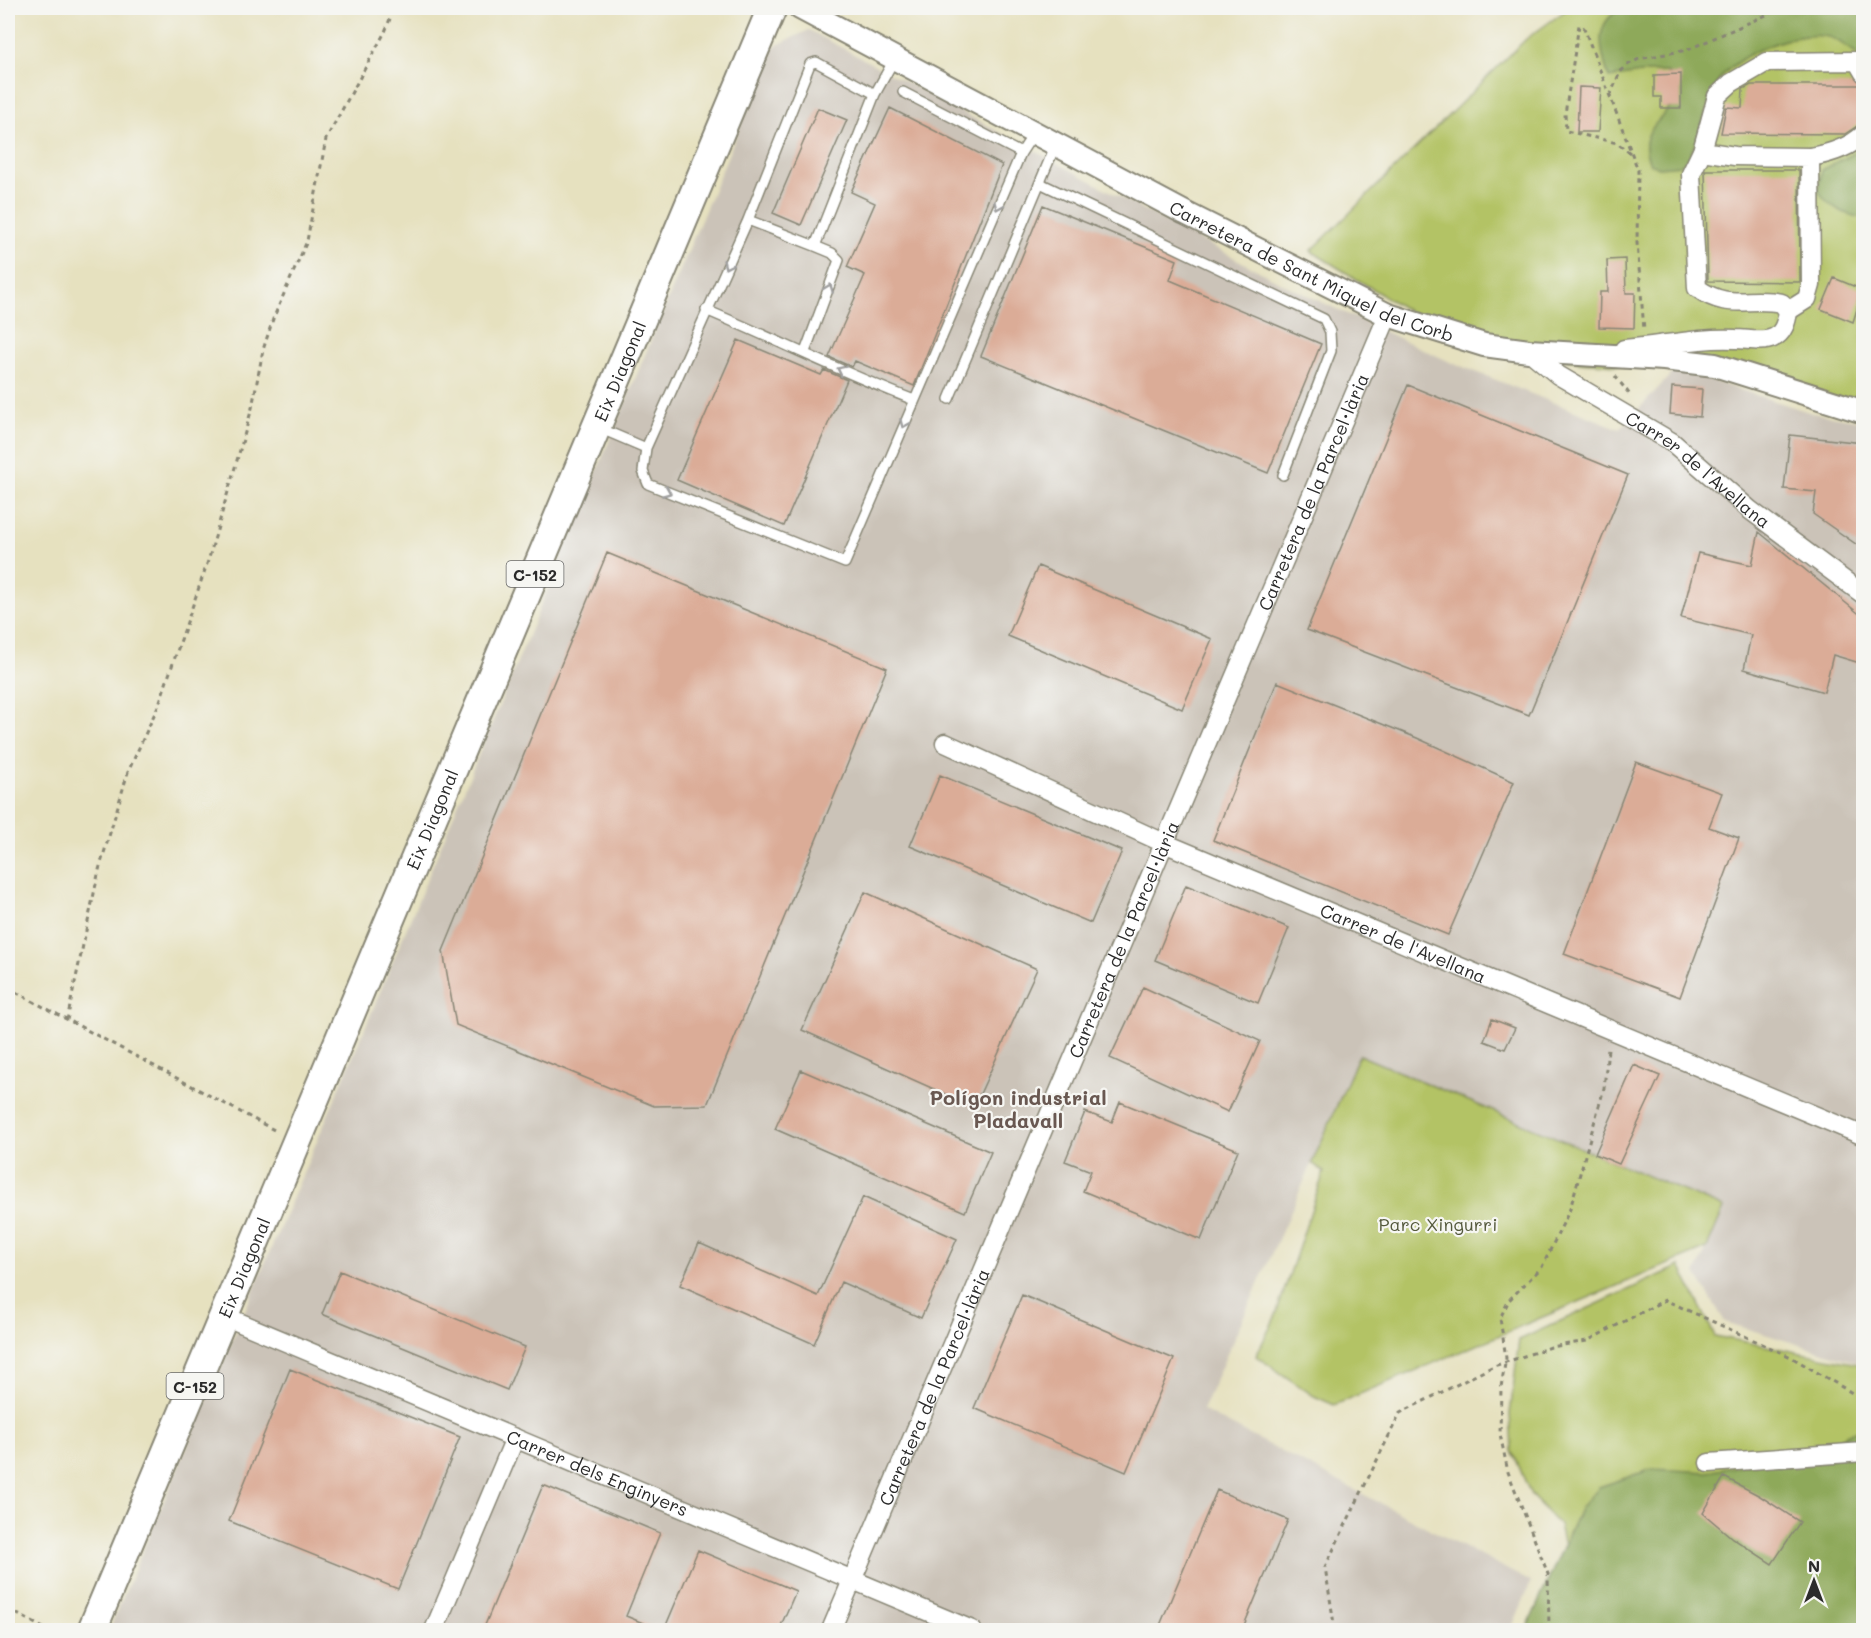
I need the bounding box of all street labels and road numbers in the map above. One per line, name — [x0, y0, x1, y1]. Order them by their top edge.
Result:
street label: Carretera de Sant Miquel del Corb — [1165, 195, 1457, 347]
street label: Eix Diagonal — [588, 317, 651, 425]
street label: Carretera de la Parcel·lària — [1252, 370, 1374, 614]
street label: Carrer de l'Avellana — [1621, 405, 1775, 533]
road number: C-152 — [506, 561, 564, 587]
street label: Eix Diagonal — [400, 765, 464, 873]
street label: Carretera de la Parcel·lària — [1063, 817, 1184, 1062]
street label: Carrer de l'Avellana — [1316, 898, 1490, 988]
street label: Eix Diagonal — [212, 1214, 276, 1321]
street label: Carretera de la Parcel·lària — [873, 1265, 995, 1509]
road number: C-152 — [166, 1373, 224, 1399]
street label: Carrer dels Enginyers — [503, 1424, 692, 1521]

